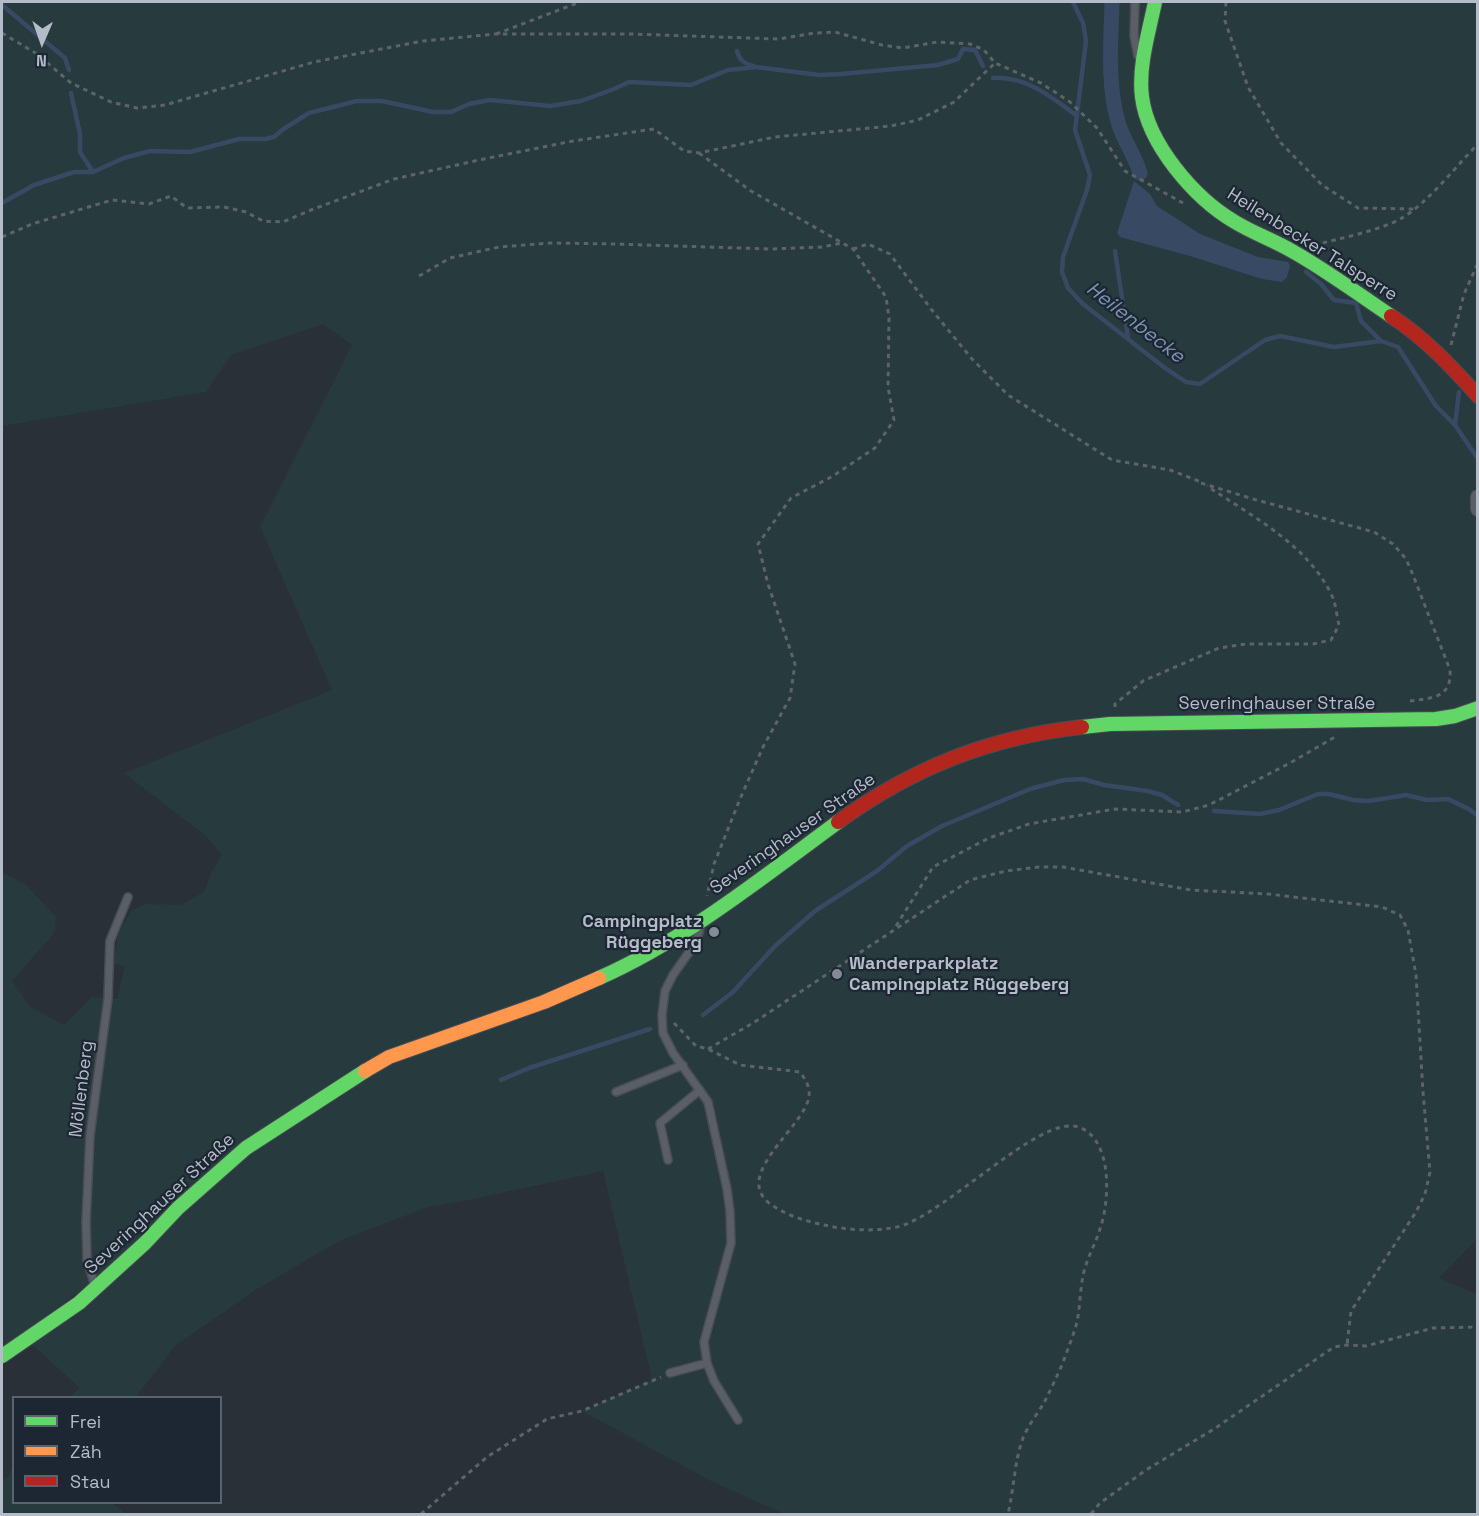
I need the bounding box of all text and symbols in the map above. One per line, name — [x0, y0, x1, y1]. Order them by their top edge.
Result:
north arrow — [12, 12, 72, 72]
text: N — [36, 50, 47, 71]
street label: Heilenbecker Talsperre — [1223, 184, 1401, 306]
water label: Heilenbecke — [1081, 277, 1189, 369]
street label: Severinghauser Straße — [1179, 693, 1375, 715]
street label: Severinghauser Straße — [706, 769, 880, 899]
place label: Campingplatz Rüggeberg — [582, 911, 702, 954]
marker: Campingplatz Rüggeberg — [707, 925, 721, 939]
place label: Wanderparkplatz Campingplatz Rüggeberg — [849, 953, 1069, 996]
marker: Wanderparkplatz Campingplatz Rüggeberg — [830, 967, 844, 981]
street label: Möllenberg — [65, 1039, 99, 1139]
street label: Severinghauser Straße — [81, 1129, 239, 1279]
legend — [12, 1396, 222, 1504]
text: Frei — [70, 1410, 101, 1433]
text: Zäh — [70, 1440, 102, 1463]
text: Stau — [70, 1470, 110, 1493]

